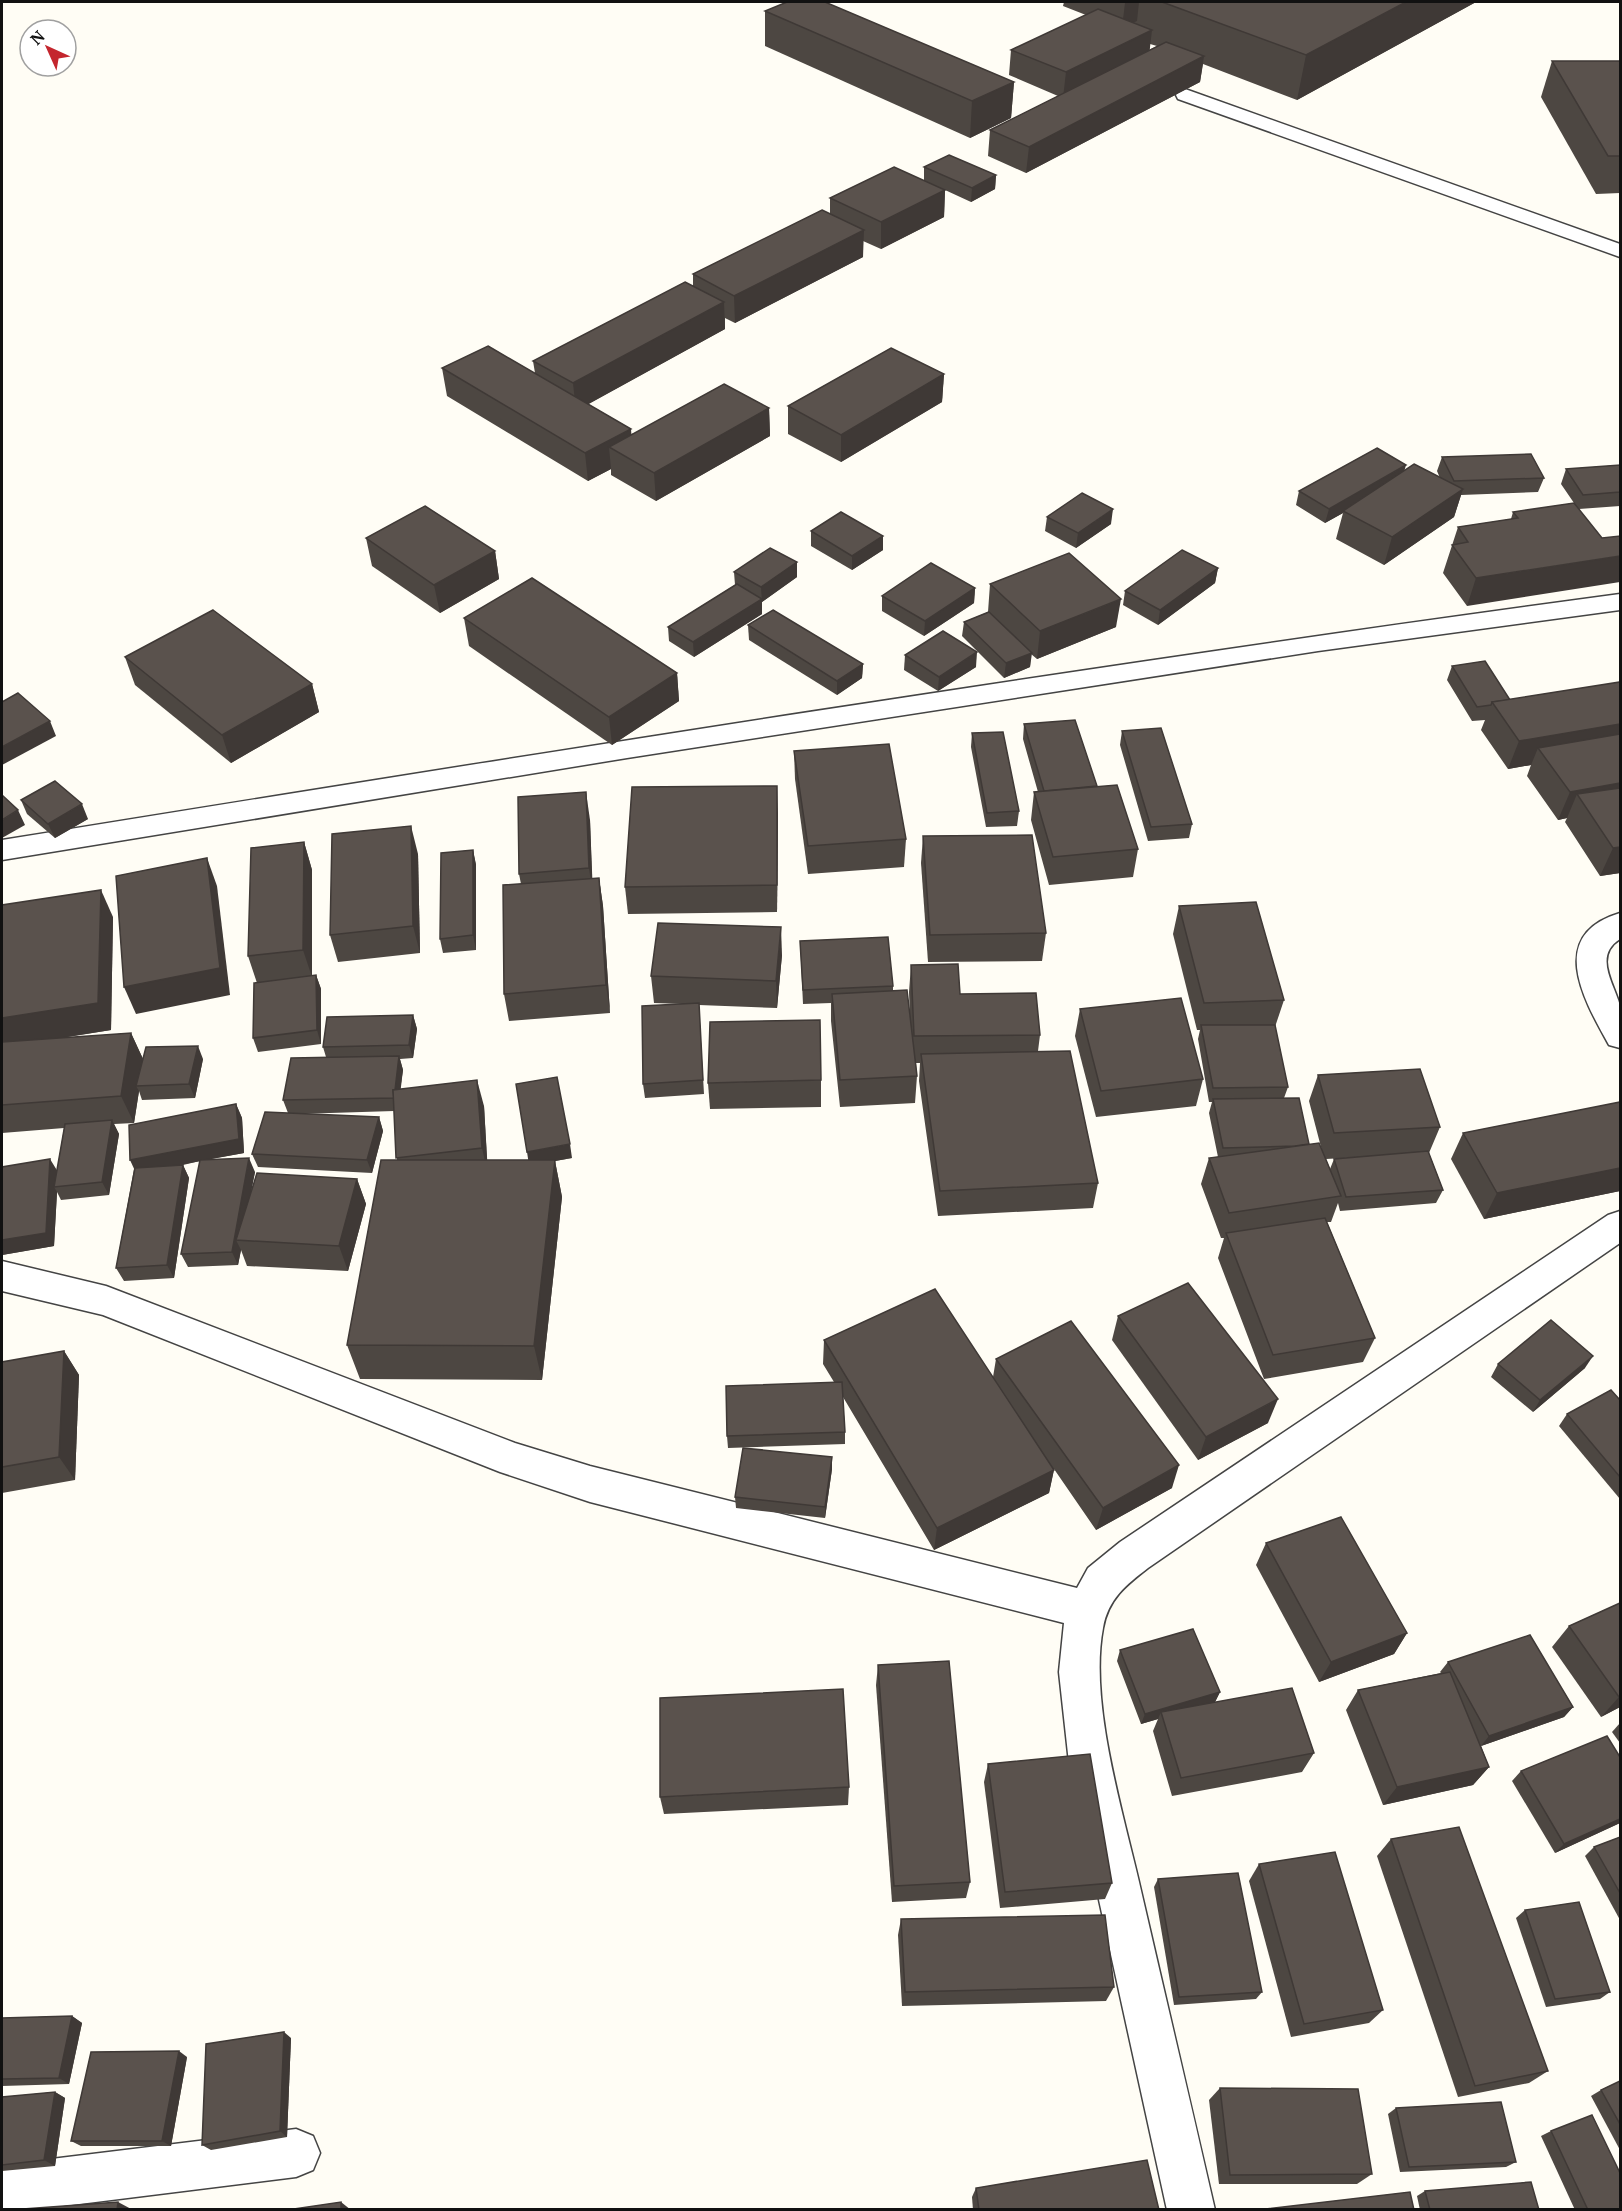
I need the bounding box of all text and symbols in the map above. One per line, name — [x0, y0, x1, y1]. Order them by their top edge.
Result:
north arrow — [18, 18, 78, 78]
text: N — [25, 25, 49, 49]

